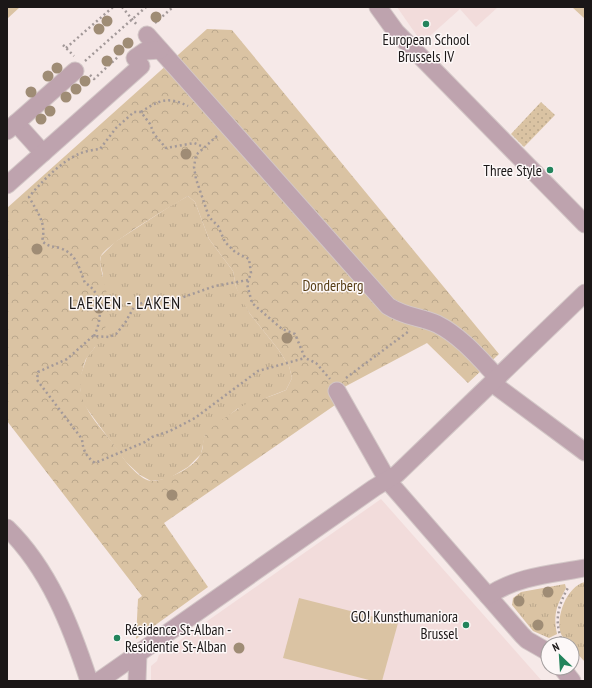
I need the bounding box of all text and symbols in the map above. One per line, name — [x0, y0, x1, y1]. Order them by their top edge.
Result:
marker: European School Brussels IV — [421, 19, 431, 29]
place label: European School Brussels IV — [383, 30, 470, 66]
place label: Three Style — [483, 161, 542, 180]
marker: Three Style — [545, 165, 555, 175]
park label: Donderberg — [302, 276, 364, 295]
district label: LAEKEN - LAKEN — [69, 292, 181, 314]
place label: GO! Kunsthumaniora Brussel — [351, 607, 459, 643]
place label: Résidence St-Alban - Residentie St-Alban — [125, 620, 231, 656]
marker: GO! Kunsthumaniora Brussel — [461, 620, 471, 630]
marker: Résidence St-Alban - Residentie St-Alban — [112, 633, 122, 643]
north arrow — [540, 636, 580, 676]
text: N — [550, 639, 561, 655]

